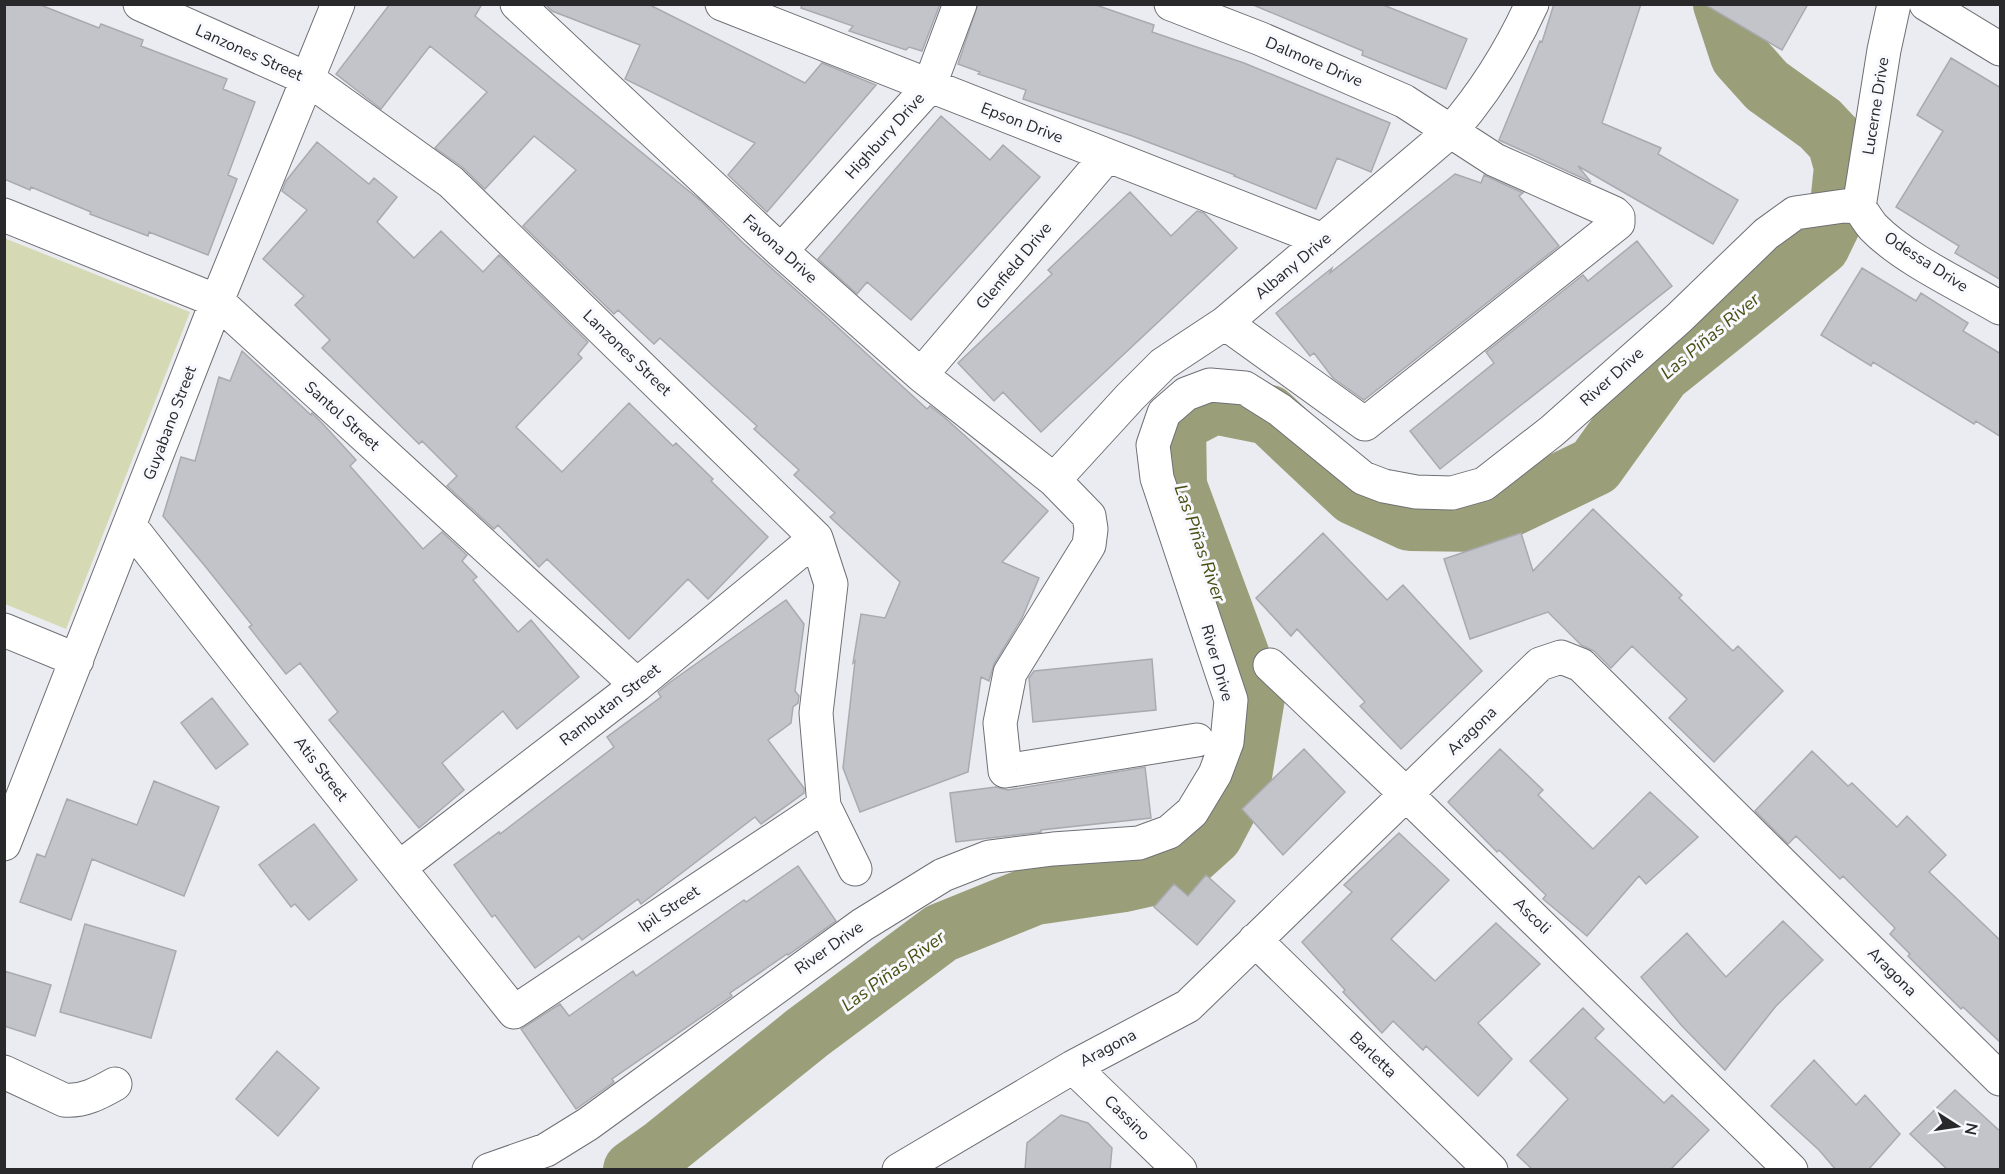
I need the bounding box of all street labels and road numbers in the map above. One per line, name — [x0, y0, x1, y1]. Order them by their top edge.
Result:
street label: Lanzones Street — [192, 19, 307, 87]
street label: Dalmore Drive — [1262, 32, 1366, 92]
street label: Lucerne Drive — [1857, 56, 1895, 156]
street label: Highbury Drive — [840, 88, 930, 184]
street label: Epson Drive — [978, 97, 1066, 149]
street label: Favona Drive — [738, 210, 822, 288]
street label: Glenfield Drive — [971, 218, 1057, 314]
street label: Odessa Drive — [1880, 227, 1972, 297]
street label: Albany Drive — [1250, 228, 1336, 304]
street label: Lanzones Street — [578, 305, 676, 401]
street label: River Drive — [1575, 342, 1649, 412]
street label: Guyabano Street — [138, 362, 202, 483]
street label: Santol Street — [300, 376, 385, 456]
street label: River Drive — [1196, 622, 1238, 704]
street label: Rambutan Street — [555, 659, 665, 751]
street label: Aragona — [1442, 702, 1502, 760]
street label: Atis Street — [289, 732, 353, 806]
street label: Ipil Street — [634, 880, 704, 938]
street label: Ascoli — [1509, 893, 1555, 939]
street label: River Drive — [790, 916, 868, 980]
street label: Aragona — [1862, 942, 1922, 1002]
street label: Aragona — [1076, 1024, 1140, 1072]
street label: Barletta — [1345, 1027, 1401, 1083]
street label: Cassino — [1099, 1091, 1155, 1145]

